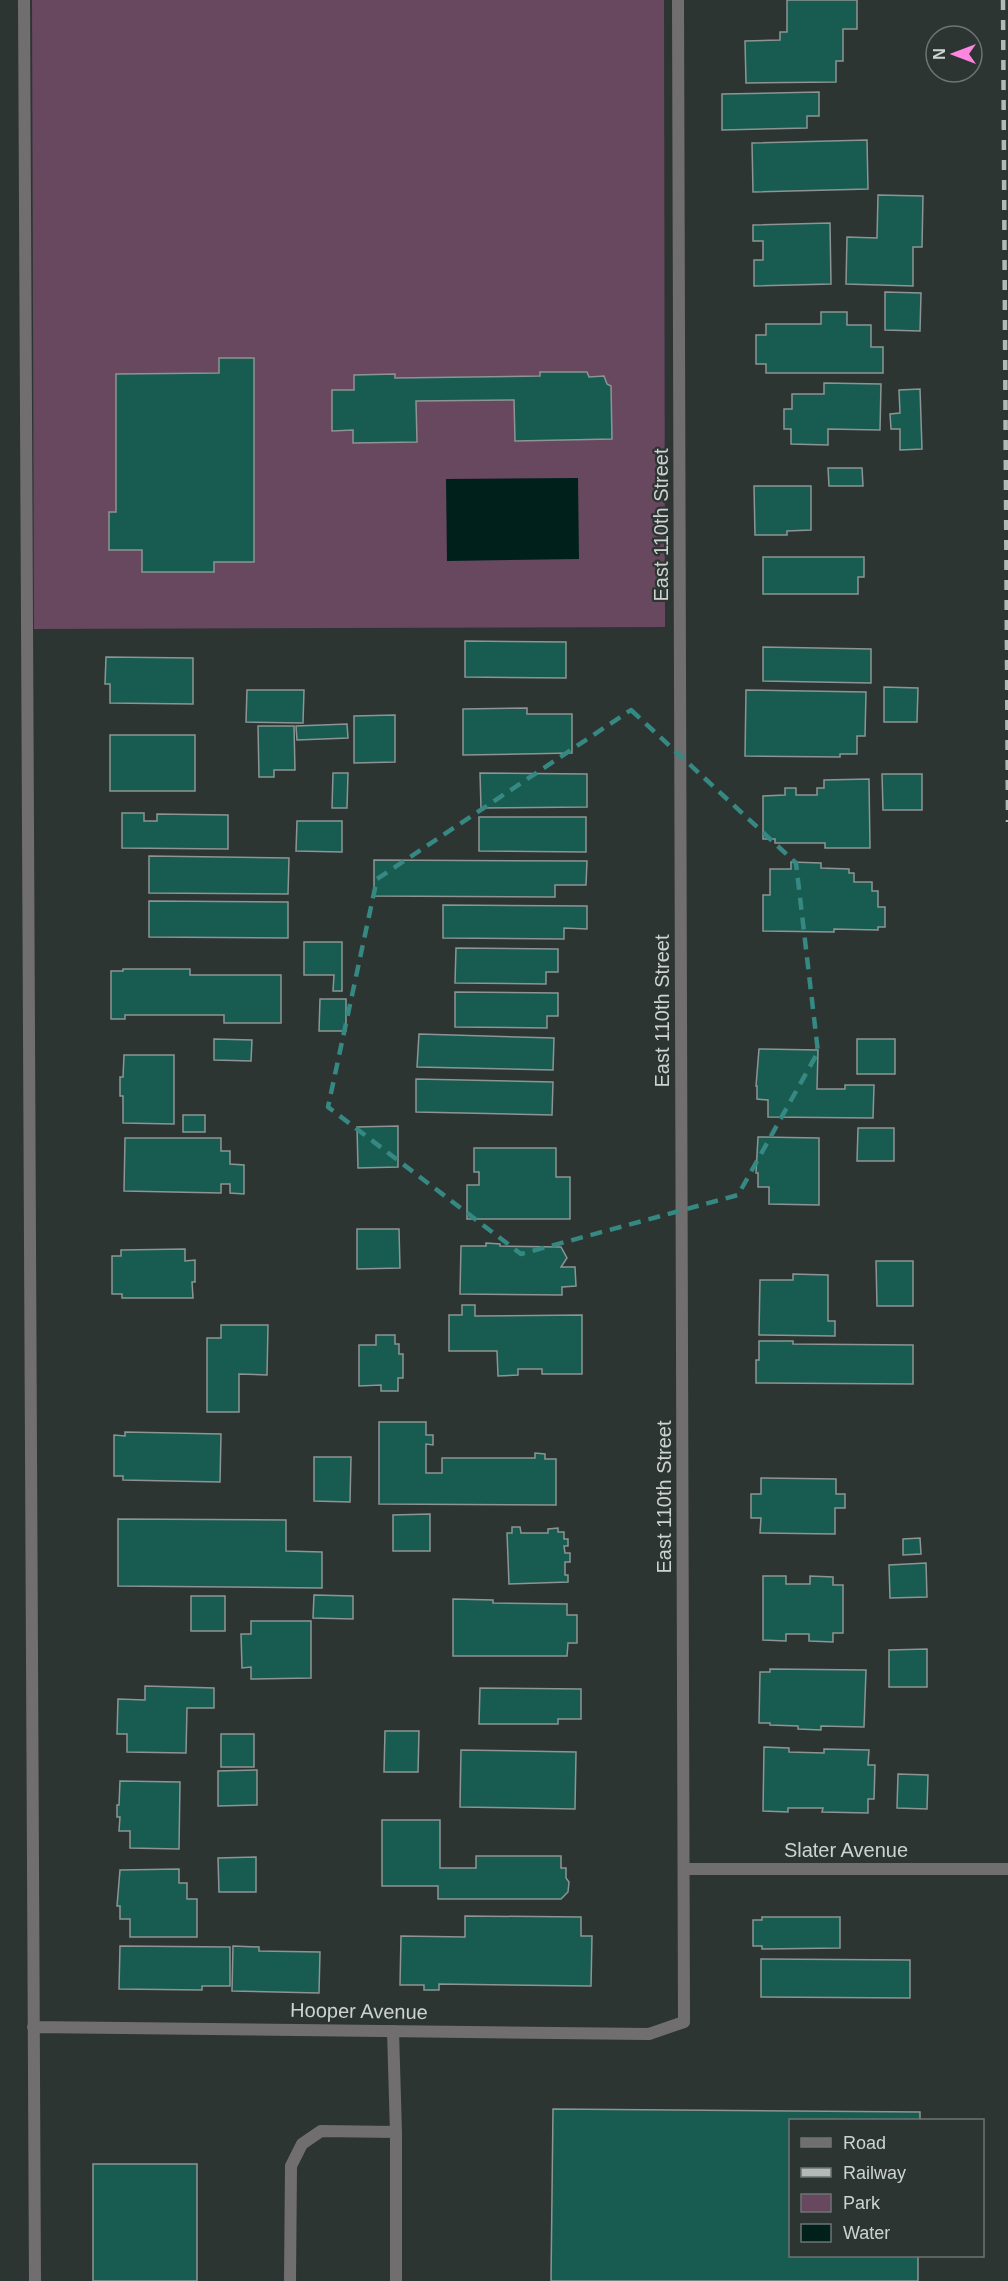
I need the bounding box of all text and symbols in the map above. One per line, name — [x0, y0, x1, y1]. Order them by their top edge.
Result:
north arrow — [924, 24, 984, 84]
text: N — [931, 48, 948, 60]
street label: East 110th Street — [650, 448, 672, 602]
street label: East 110th Street — [651, 934, 673, 1088]
street label: East 110th Street — [653, 1420, 675, 1574]
street label: Slater Avenue — [784, 1839, 908, 1861]
street label: Hooper Avenue — [290, 1999, 428, 2023]
legend — [789, 2119, 984, 2257]
text: Road — [843, 2133, 886, 2153]
text: Railway — [843, 2163, 906, 2183]
text: Park — [843, 2193, 881, 2213]
text: Water — [843, 2223, 890, 2243]

